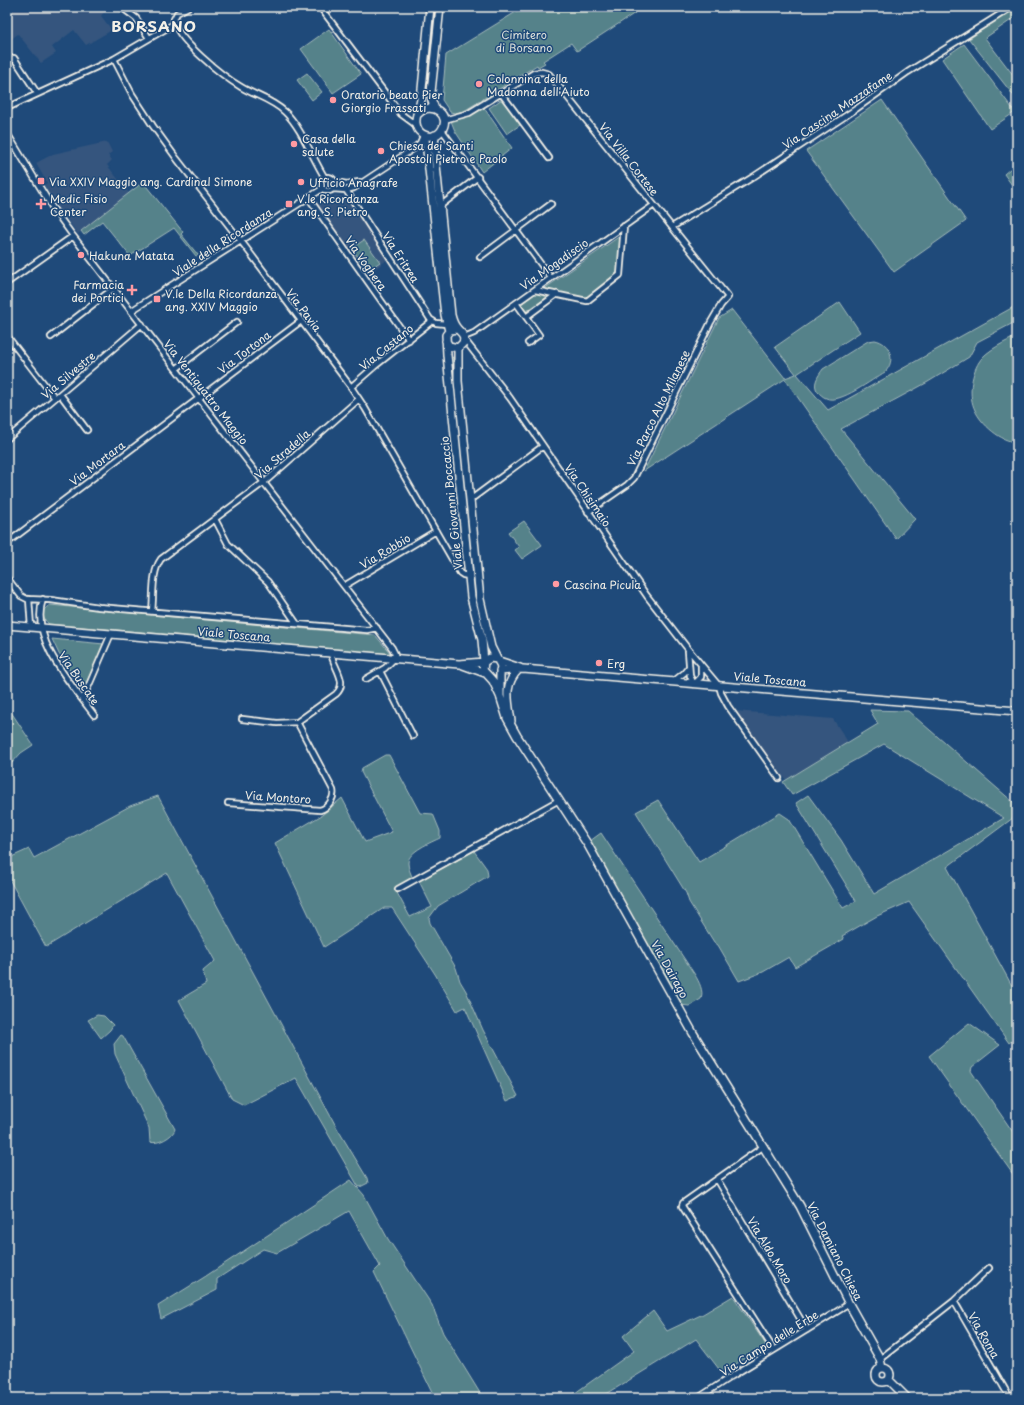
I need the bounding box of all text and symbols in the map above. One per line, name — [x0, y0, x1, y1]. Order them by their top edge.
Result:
district label: BORSANO — [111, 14, 197, 37]
park label: Cimitero di Borsano — [496, 26, 552, 56]
street label: Via Cascina Mazzafame — [779, 67, 895, 153]
place label: Colonnina della Madonna dell'Aiuto — [487, 70, 590, 100]
marker: Colonnina della Madonna dell'Aiuto — [474, 79, 484, 89]
place label: Oratorio beato Pier Giorgio Frassati — [341, 86, 442, 116]
marker: Oratorio beato Pier Giorgio Frassati — [328, 95, 338, 105]
street label: Via Villa Cortese — [595, 119, 663, 199]
place label: Casa della salute — [302, 130, 356, 160]
place label: Chiesa dei Santi Apostoli Pietro e Paolo — [389, 137, 507, 167]
marker: Casa della salute — [289, 139, 299, 149]
marker: Chiesa dei Santi Apostoli Pietro e Paolo — [376, 146, 386, 156]
place label: Via XXIV Maggio ang. Cardinal Simone — [49, 173, 252, 190]
place label: Ufficio Anagrafe — [309, 174, 398, 191]
marker: Via XXIV Maggio ang. Cardinal Simone — [36, 176, 46, 186]
marker: Ufficio Anagrafe — [296, 177, 306, 187]
place label: Medic Fisio Center — [50, 190, 107, 220]
place label: V.le Ricordanza ang. S. Pietro — [297, 190, 379, 220]
marker: Medic Fisio Center — [35, 198, 47, 210]
marker: V.le Ricordanza ang. S. Pietro — [284, 199, 294, 209]
street label: Viale della Ricordanza — [169, 203, 275, 281]
street label: Via Eritrea — [378, 228, 424, 286]
street label: Via Voghera — [341, 232, 391, 294]
street label: Via Mogadiscio — [516, 234, 592, 294]
place label: Hakuna Matata — [89, 247, 174, 264]
marker: Hakuna Matata — [76, 250, 86, 260]
place label: Farmacia dei Portici — [71, 276, 124, 306]
marker: Farmacia dei Portici — [127, 285, 137, 295]
place label: V.le Della Ricordanza ang. XXIV Maggio — [165, 285, 278, 315]
street label: Via Pavia — [282, 285, 326, 335]
marker: V.le Della Ricordanza ang. XXIV Maggio — [152, 294, 162, 304]
street label: Via Castano — [355, 320, 417, 374]
street label: Via Tortona — [214, 326, 274, 378]
street label: Via Ventiquattro Maggio — [160, 336, 252, 448]
street label: Via Silvestre — [37, 347, 99, 403]
street label: Via Parco Alto Milanese — [622, 347, 694, 469]
street label: Via Stradella — [251, 425, 314, 483]
street label: Viale Giovanni Boccaccio — [436, 435, 466, 571]
street label: Via Mortara — [66, 436, 129, 490]
street label: Via Chisimaio — [561, 460, 615, 530]
street label: Via Robbio — [356, 529, 414, 573]
place label: Cascina Picula — [564, 576, 641, 593]
marker: Cascina Picula — [551, 579, 561, 589]
street label: Viale Toscana — [197, 622, 271, 646]
street label: Via Buscate — [54, 648, 104, 708]
place label: Erg — [607, 655, 625, 672]
marker: Erg — [594, 658, 604, 668]
street label: Viale Toscana — [733, 667, 807, 691]
street label: Via Montoro — [244, 786, 312, 808]
street label: Via Dairago — [647, 937, 693, 1001]
street label: Via Damiano Chiesa — [803, 1199, 867, 1303]
street label: Via Aldo Moro — [743, 1213, 797, 1287]
street label: Via Campo delle Erbe — [716, 1306, 822, 1380]
street label: Via Roma — [964, 1309, 1004, 1362]

